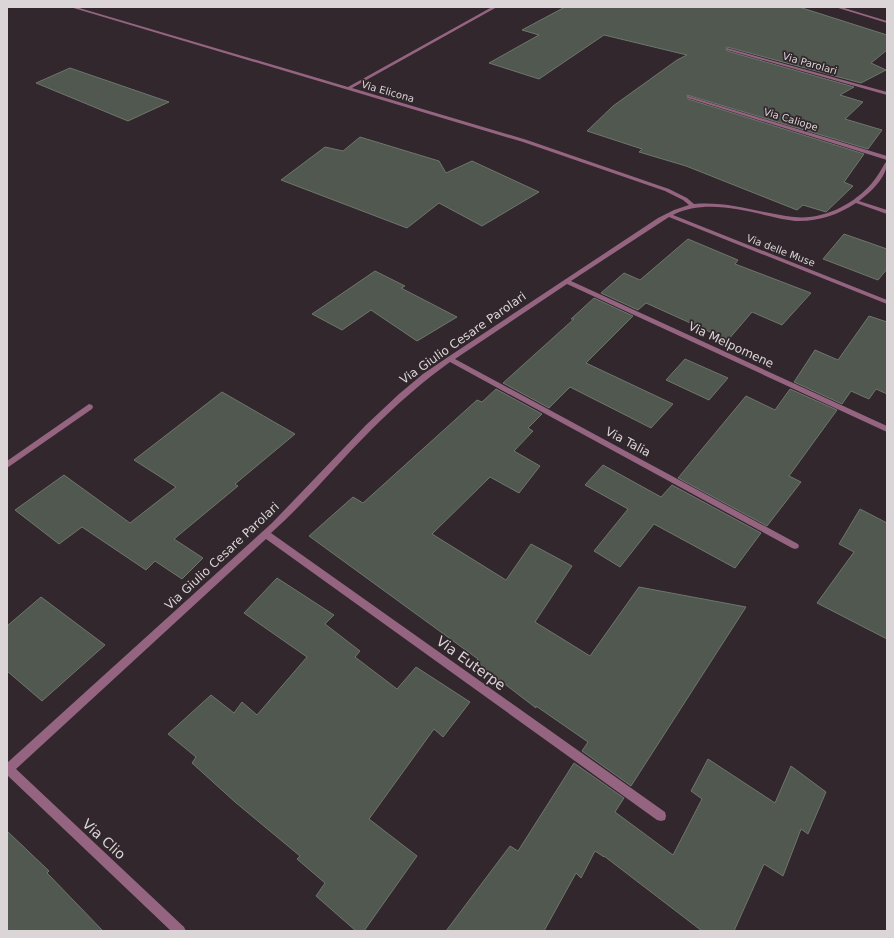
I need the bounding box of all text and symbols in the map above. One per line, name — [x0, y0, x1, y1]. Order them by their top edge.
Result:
street label: Via Parolari — [781, 50, 838, 77]
street label: Via Elicona — [360, 79, 416, 104]
street label: Via Caliope — [762, 106, 819, 133]
street label: Via delle Muse — [745, 232, 817, 269]
street label: Via Giulio Cesare Parolari — [397, 289, 529, 387]
street label: Via Melpomene — [686, 319, 776, 371]
street label: Via Talia — [603, 424, 653, 460]
street label: Via Giulio Cesare Parolari — [162, 499, 282, 613]
street label: Via Euterpe — [433, 633, 509, 693]
street label: Via Clio — [79, 816, 129, 862]

